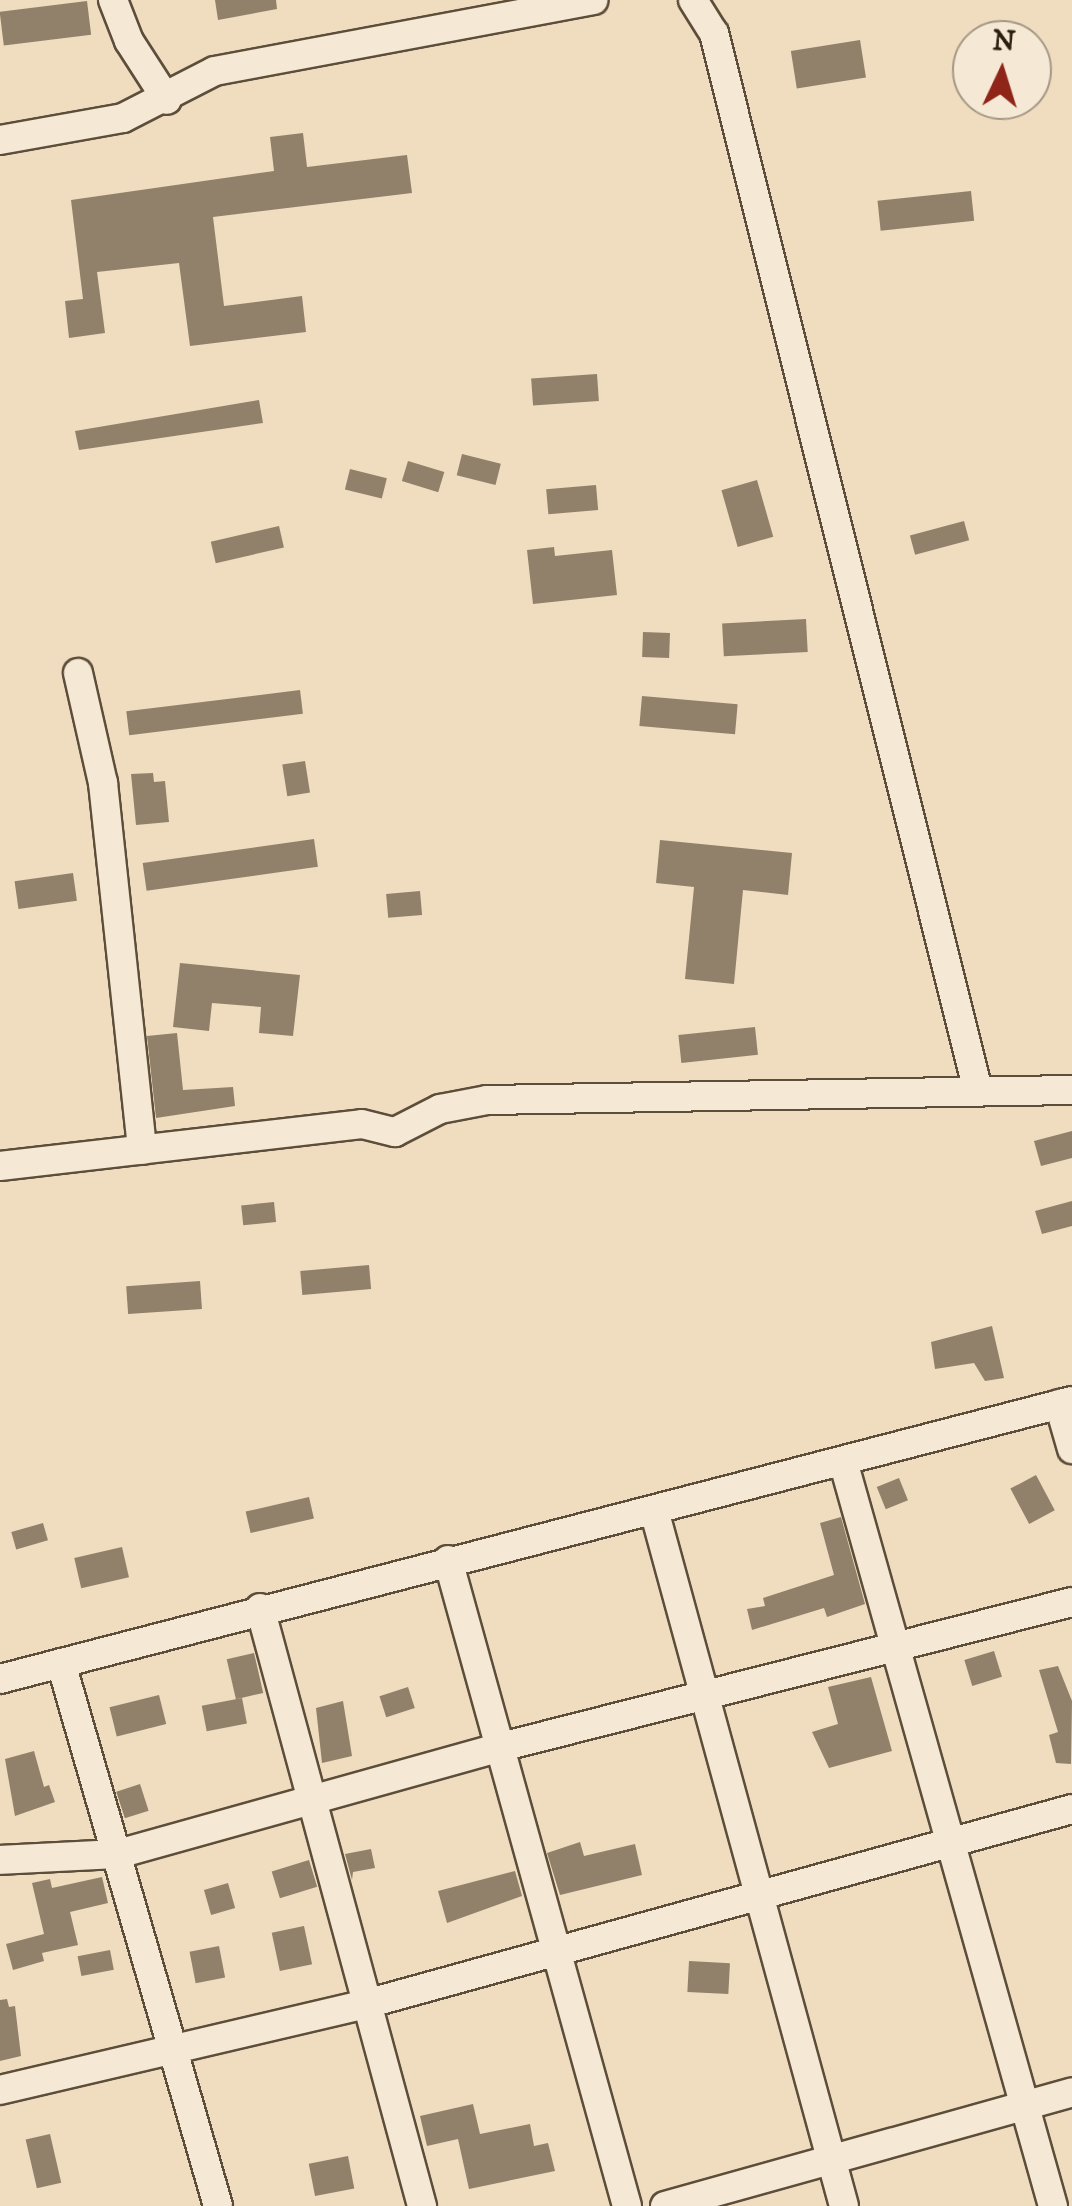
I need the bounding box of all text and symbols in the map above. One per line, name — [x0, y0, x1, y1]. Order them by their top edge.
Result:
north arrow — [952, 20, 1052, 120]
text: N — [991, 23, 1017, 60]

